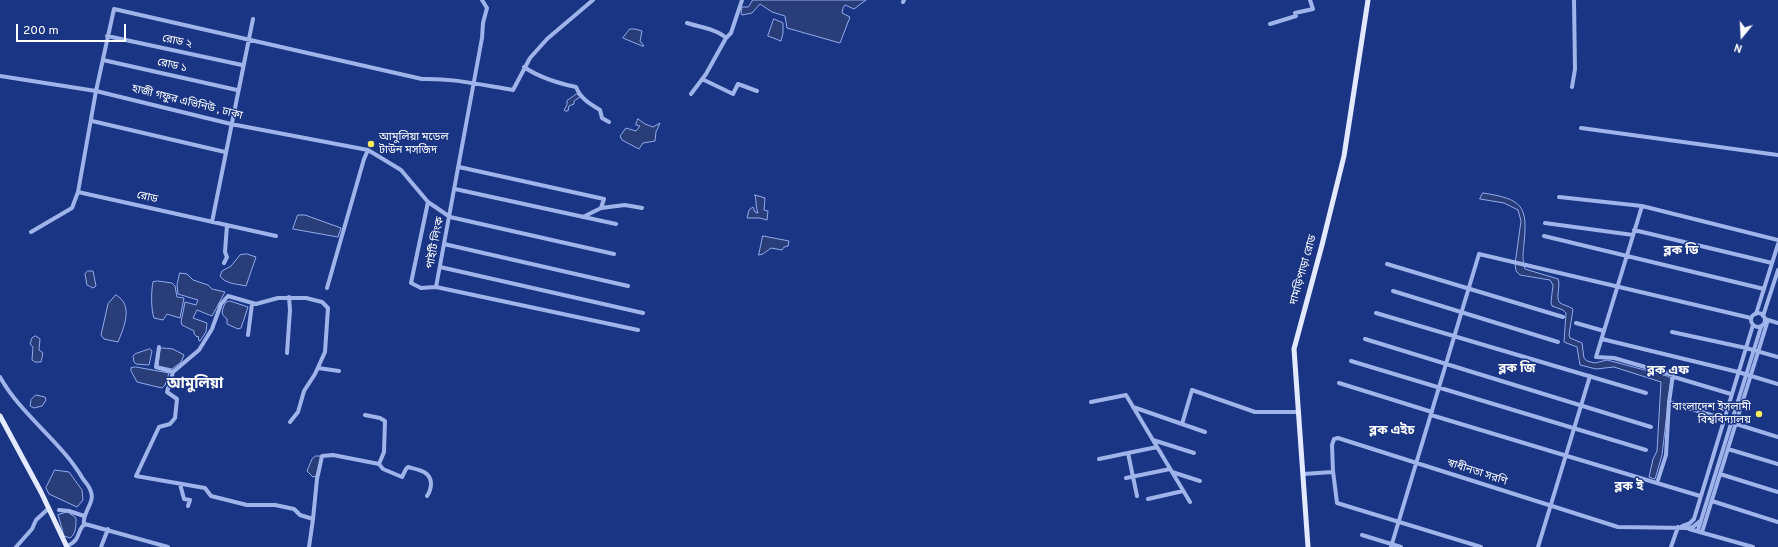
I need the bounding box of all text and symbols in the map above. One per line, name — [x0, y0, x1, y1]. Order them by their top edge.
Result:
scale bar — [18, 16, 128, 42]
north arrow — [1722, 16, 1762, 56]
text: 200 m — [23, 23, 59, 39]
street label: রোড ২ — [161, 32, 193, 52]
text: N — [1732, 40, 1744, 55]
street label: রোড ১ — [156, 56, 188, 76]
street label: হাজী গফুর এভিনিউ , ঢাকা — [130, 83, 244, 123]
place label: আমুলিয়া মডেল টাউন মসজিদ — [379, 131, 448, 157]
marker: আমুলিয়া মডেল টাউন মসজিদ — [366, 139, 376, 149]
street label: রোড — [135, 189, 159, 207]
street label: পাইটি লিংক — [424, 216, 448, 270]
street label: দামড়িপাড়া রোড — [1288, 234, 1320, 306]
district label: ব্লক ডি — [1664, 243, 1698, 259]
district label: ব্লক জি — [1499, 361, 1535, 377]
district label: ব্লক এফ — [1647, 363, 1689, 379]
district label: আমুলিয়া — [167, 376, 223, 394]
place label: বাংলাদেশ ইসলামী বিশ্ববিদ্যালয় — [1672, 401, 1751, 427]
marker: বাংলাদেশ ইসলামী বিশ্ববিদ্যালয় — [1754, 409, 1764, 419]
district label: ব্লক এইচ — [1369, 423, 1415, 439]
street label: স্বাধীনতা সরণি — [1445, 457, 1509, 489]
district label: ব্লক ই — [1615, 479, 1643, 495]

